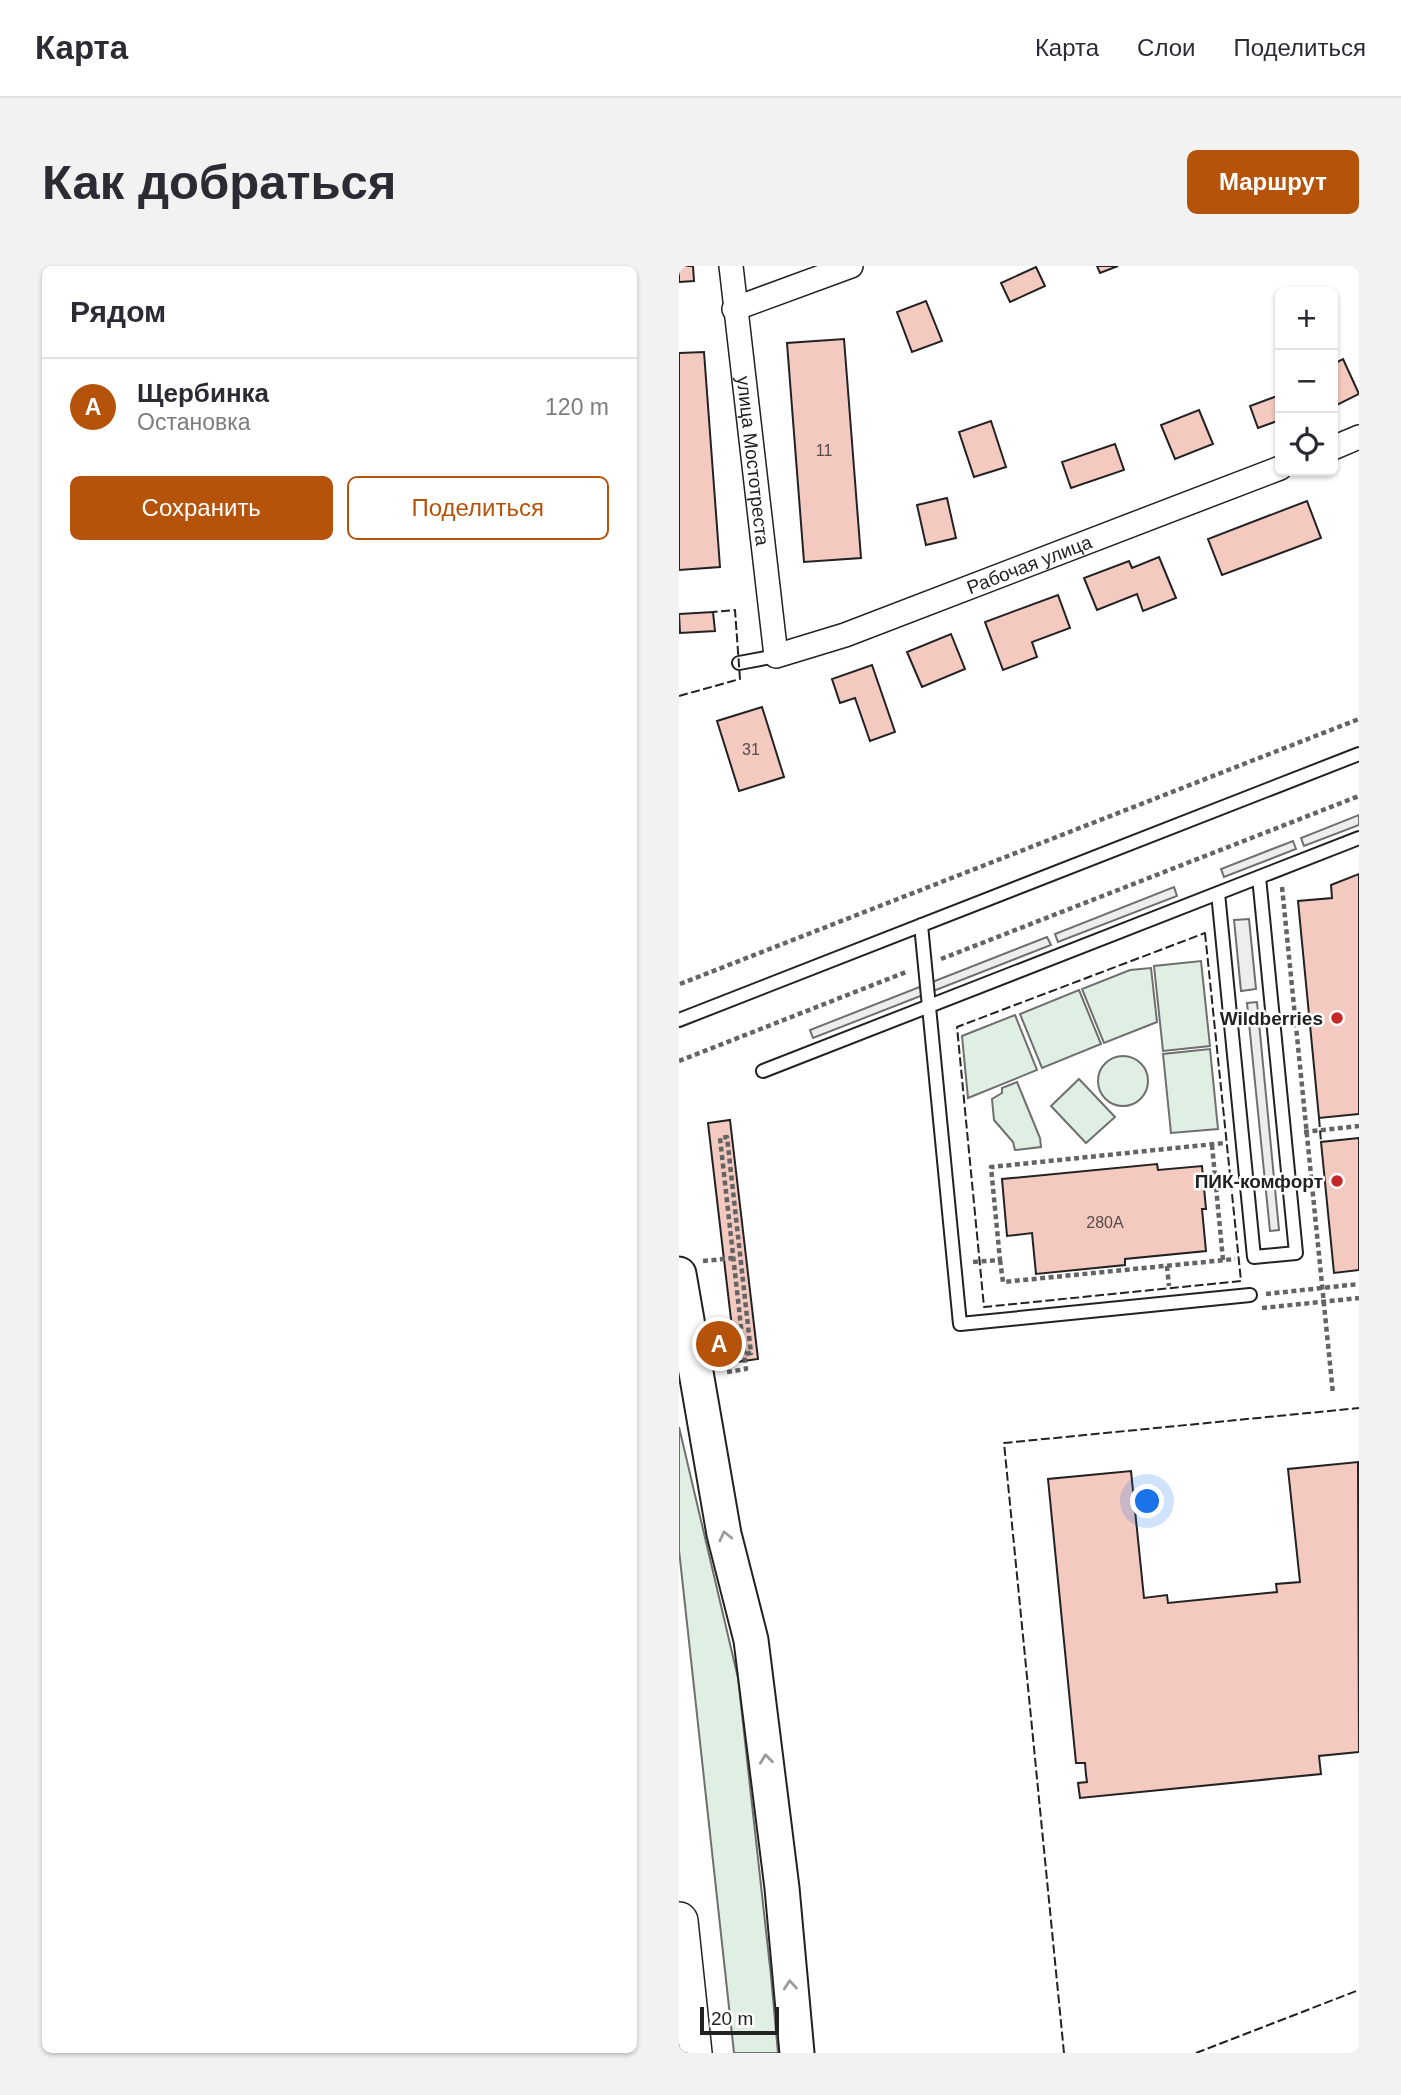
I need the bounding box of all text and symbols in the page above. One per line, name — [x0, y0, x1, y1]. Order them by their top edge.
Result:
text: Карта — [35, 29, 128, 66]
text: Карта — [1035, 34, 1099, 61]
text: Слои — [1137, 34, 1195, 61]
text: Поделиться — [1233, 34, 1366, 61]
button: Маршрут — [1187, 150, 1359, 214]
text: Как добраться — [42, 155, 396, 209]
map controls — [1275, 287, 1338, 476]
button: + — [1275, 287, 1338, 350]
text: Рядом — [70, 295, 166, 328]
button: − — [1275, 350, 1338, 413]
street label: улица Мостотреста — [733, 375, 773, 547]
text: Щербинка — [137, 378, 269, 408]
text: A — [85, 394, 101, 420]
text: 120 m — [545, 394, 609, 420]
text: Остановка — [137, 409, 251, 435]
button: locate — [1275, 413, 1338, 476]
house number: 11 — [816, 442, 832, 459]
button: Сохранить — [70, 476, 333, 540]
button: Поделиться — [347, 476, 609, 540]
street label: Рабочая улица — [964, 531, 1095, 598]
house number: 31 — [742, 741, 760, 758]
place label: Wildberries — [1220, 1008, 1323, 1029]
marker: Wildberries — [1329, 1010, 1345, 1026]
place label: ПИК-комфорт — [1195, 1171, 1323, 1192]
marker: ПИК-комфорт — [1329, 1173, 1345, 1189]
house number: 280А — [1086, 1214, 1124, 1231]
pin: A — [696, 1318, 742, 1370]
your location — [1130, 1484, 1164, 1518]
one-way arrow — [718, 1530, 733, 1542]
one-way arrow — [759, 1753, 774, 1765]
one-way arrow — [783, 1979, 798, 1990]
scale bar — [700, 2004, 779, 2036]
text: 20 m — [711, 2008, 753, 2029]

